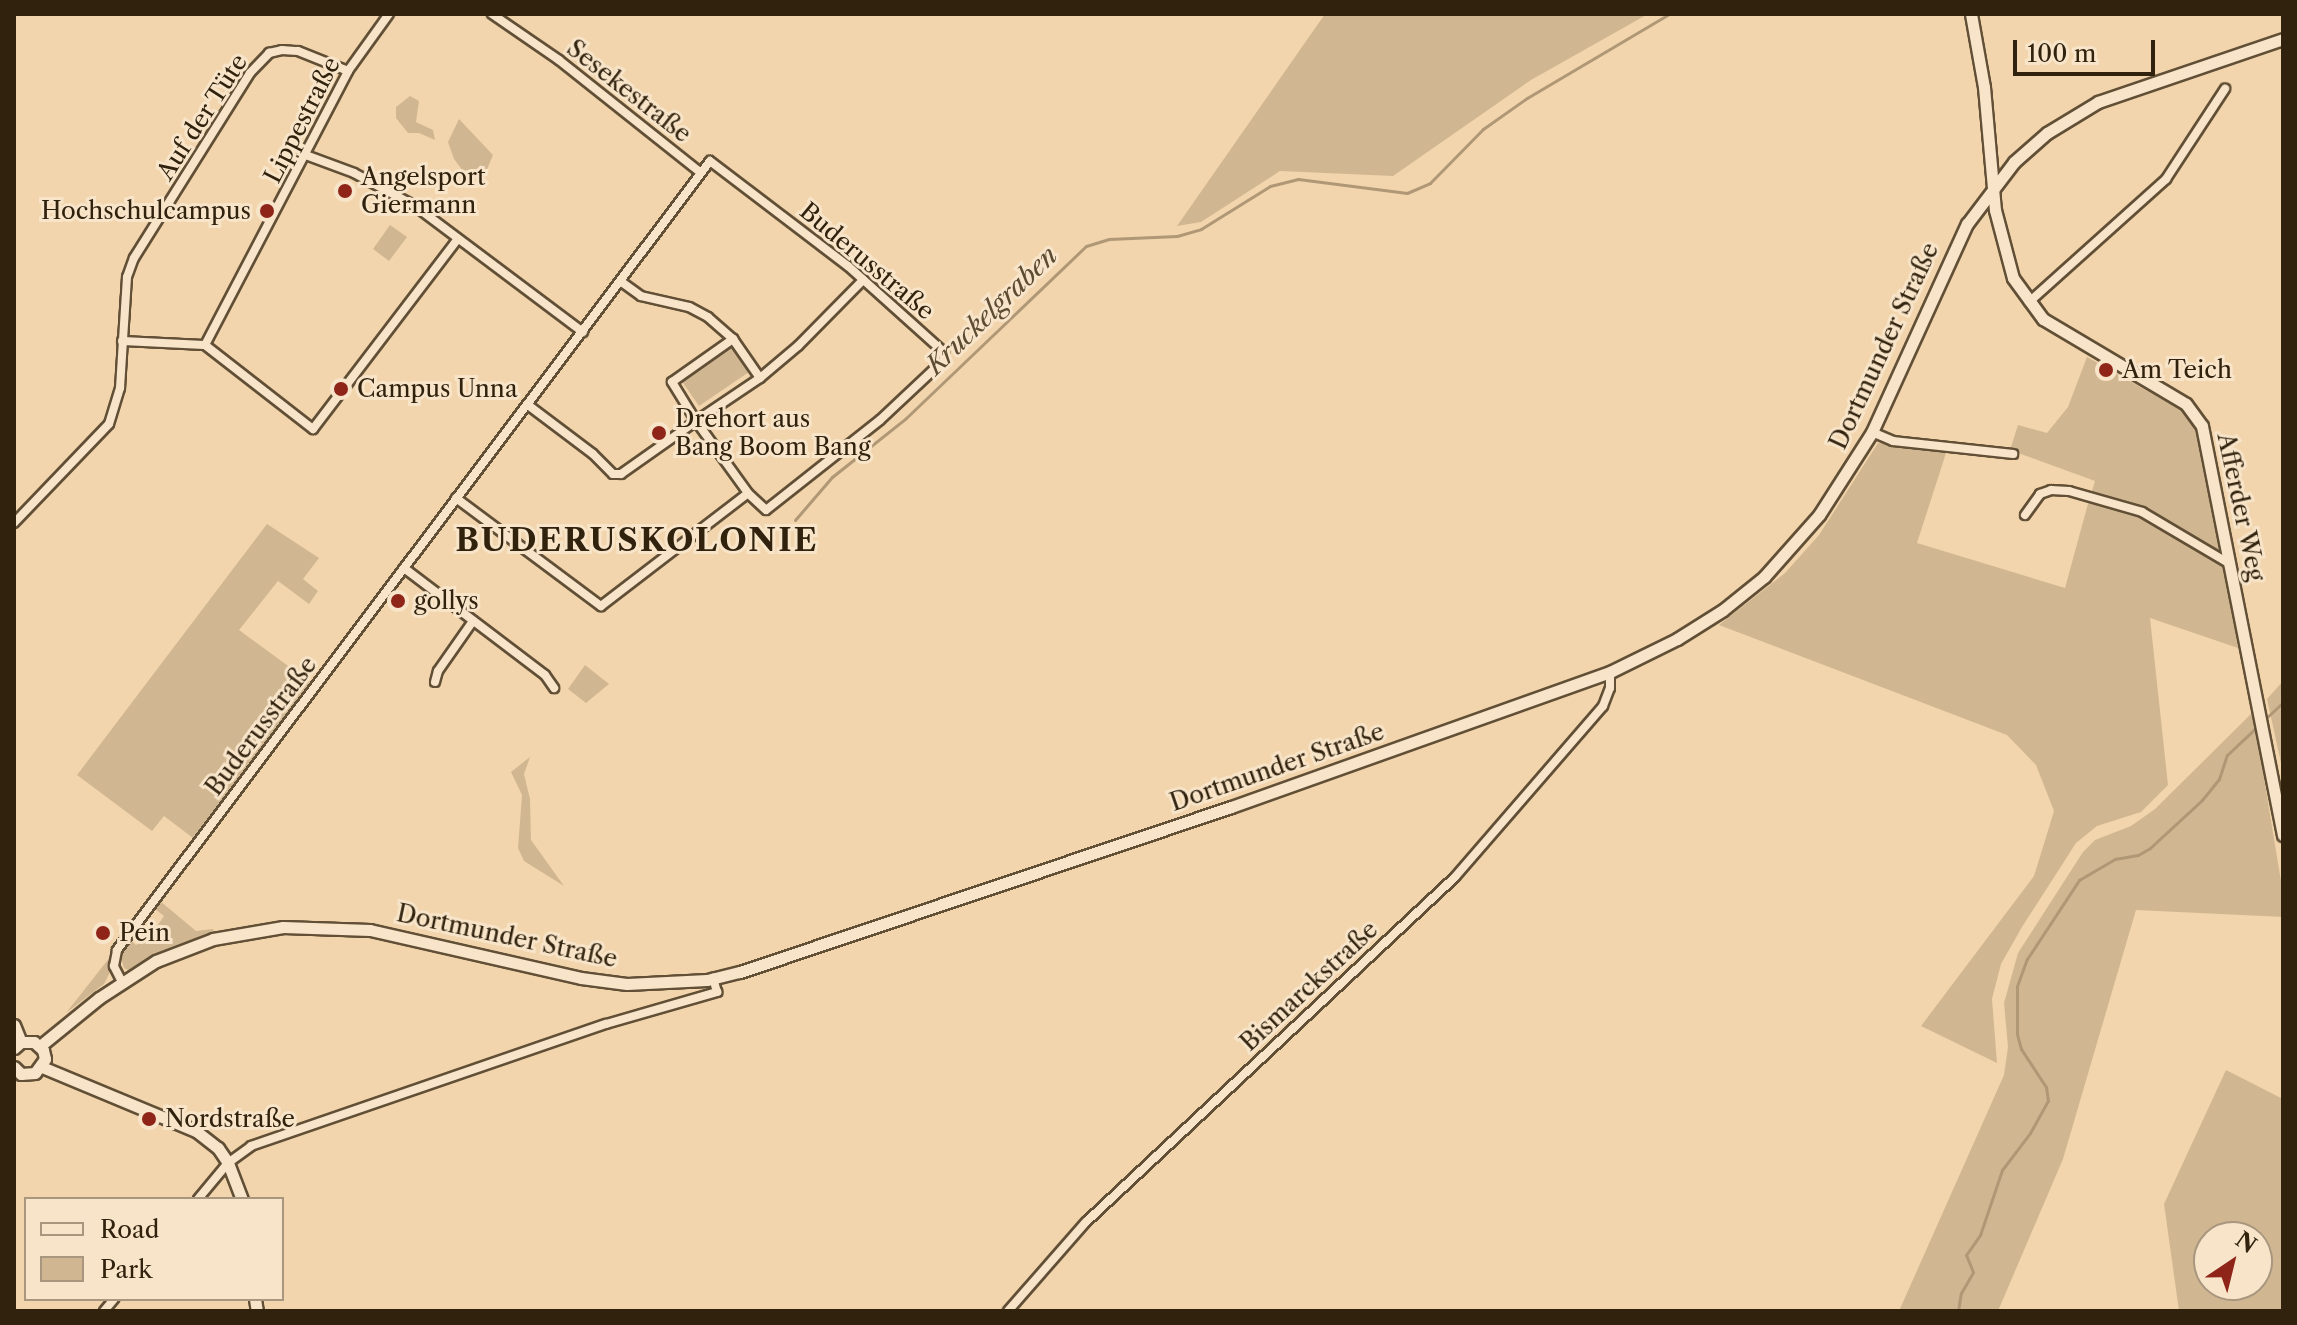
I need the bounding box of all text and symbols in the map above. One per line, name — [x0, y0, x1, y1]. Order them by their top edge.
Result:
scale bar — [2017, 24, 2159, 74]
street label: Sesekestraße — [561, 34, 697, 148]
text: 100 m — [2027, 39, 2096, 68]
street label: Auf der Tüte — [150, 48, 254, 186]
street label: Lippestraße — [258, 52, 346, 188]
place label: Angelsport Giermann — [361, 163, 485, 219]
marker: Angelsport Giermann — [336, 182, 354, 200]
street label: Buderusstraße — [794, 196, 940, 326]
place label: Hochschulcampus — [41, 197, 251, 225]
marker: Hochschulcampus — [258, 202, 276, 220]
street label: Dortmunder Straße — [1823, 238, 1945, 454]
water label: Kruckelgraben — [920, 240, 1064, 382]
place label: Am Teich — [2122, 356, 2233, 384]
marker: Am Teich — [2097, 361, 2115, 379]
place label: Campus Unna — [357, 375, 518, 403]
marker: Campus Unna — [332, 380, 350, 398]
place label: Drehort aus Bang Boom Bang — [675, 405, 871, 461]
marker: Drehort aus Bang Boom Bang — [650, 424, 668, 442]
street label: Afferder Weg — [2211, 430, 2271, 584]
district label: BUDERUSKOLONIE — [455, 521, 819, 559]
place label: gollys — [414, 587, 479, 615]
marker: gollys — [389, 592, 407, 610]
street label: Buderusstraße — [199, 651, 323, 801]
street label: Dortmunder Straße — [1166, 717, 1388, 817]
street label: Dortmunder Straße — [394, 899, 620, 973]
street label: Bismarckstraße — [1234, 915, 1384, 1057]
place label: Pein — [119, 919, 170, 947]
marker: Pein — [94, 924, 112, 942]
place label: Nordstraße — [165, 1105, 295, 1133]
marker: Nordstraße — [140, 1110, 158, 1128]
legend — [24, 1197, 284, 1301]
text: Road — [100, 1215, 159, 1244]
north arrow — [2193, 1221, 2273, 1301]
text: N — [2230, 1226, 2261, 1259]
text: Park — [100, 1255, 152, 1284]

